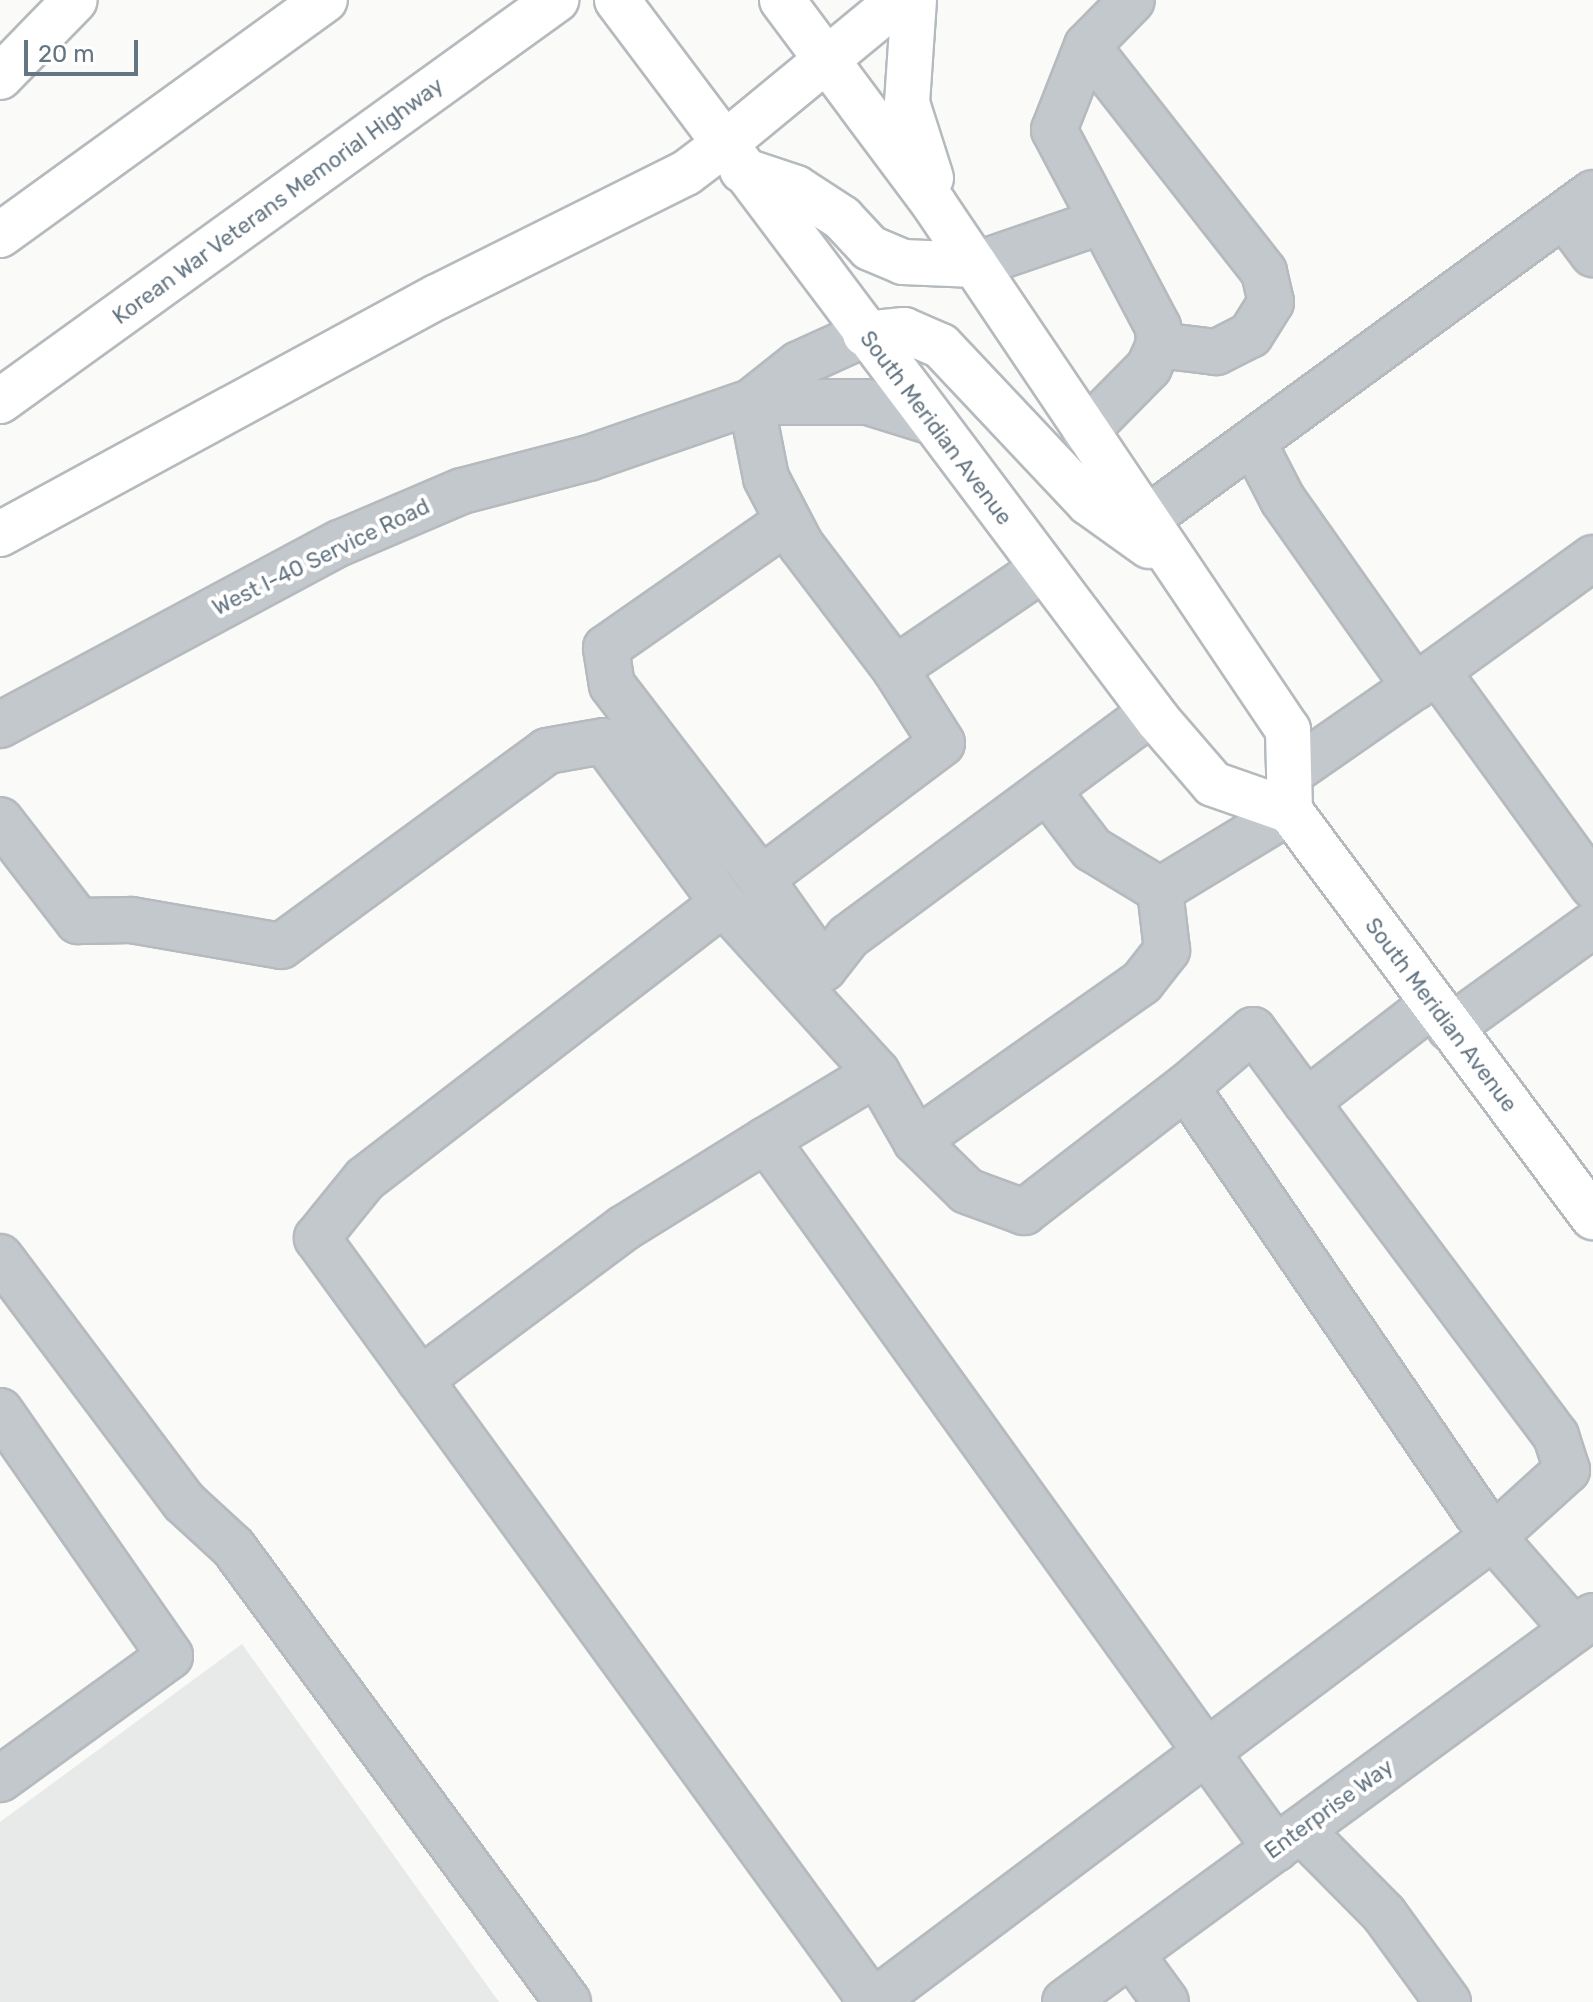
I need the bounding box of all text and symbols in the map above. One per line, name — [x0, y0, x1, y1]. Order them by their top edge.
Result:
scale bar — [28, 24, 142, 74]
text: 20 m — [38, 40, 95, 68]
street label: Korean War Veterans Memorial Highway — [107, 72, 449, 330]
street label: South Meridian Avenue — [854, 326, 1018, 530]
street label: West I-40 Service Road — [208, 493, 434, 621]
street label: South Meridian Avenue — [1359, 913, 1523, 1117]
street label: Enterprise Way — [1259, 1753, 1399, 1865]

